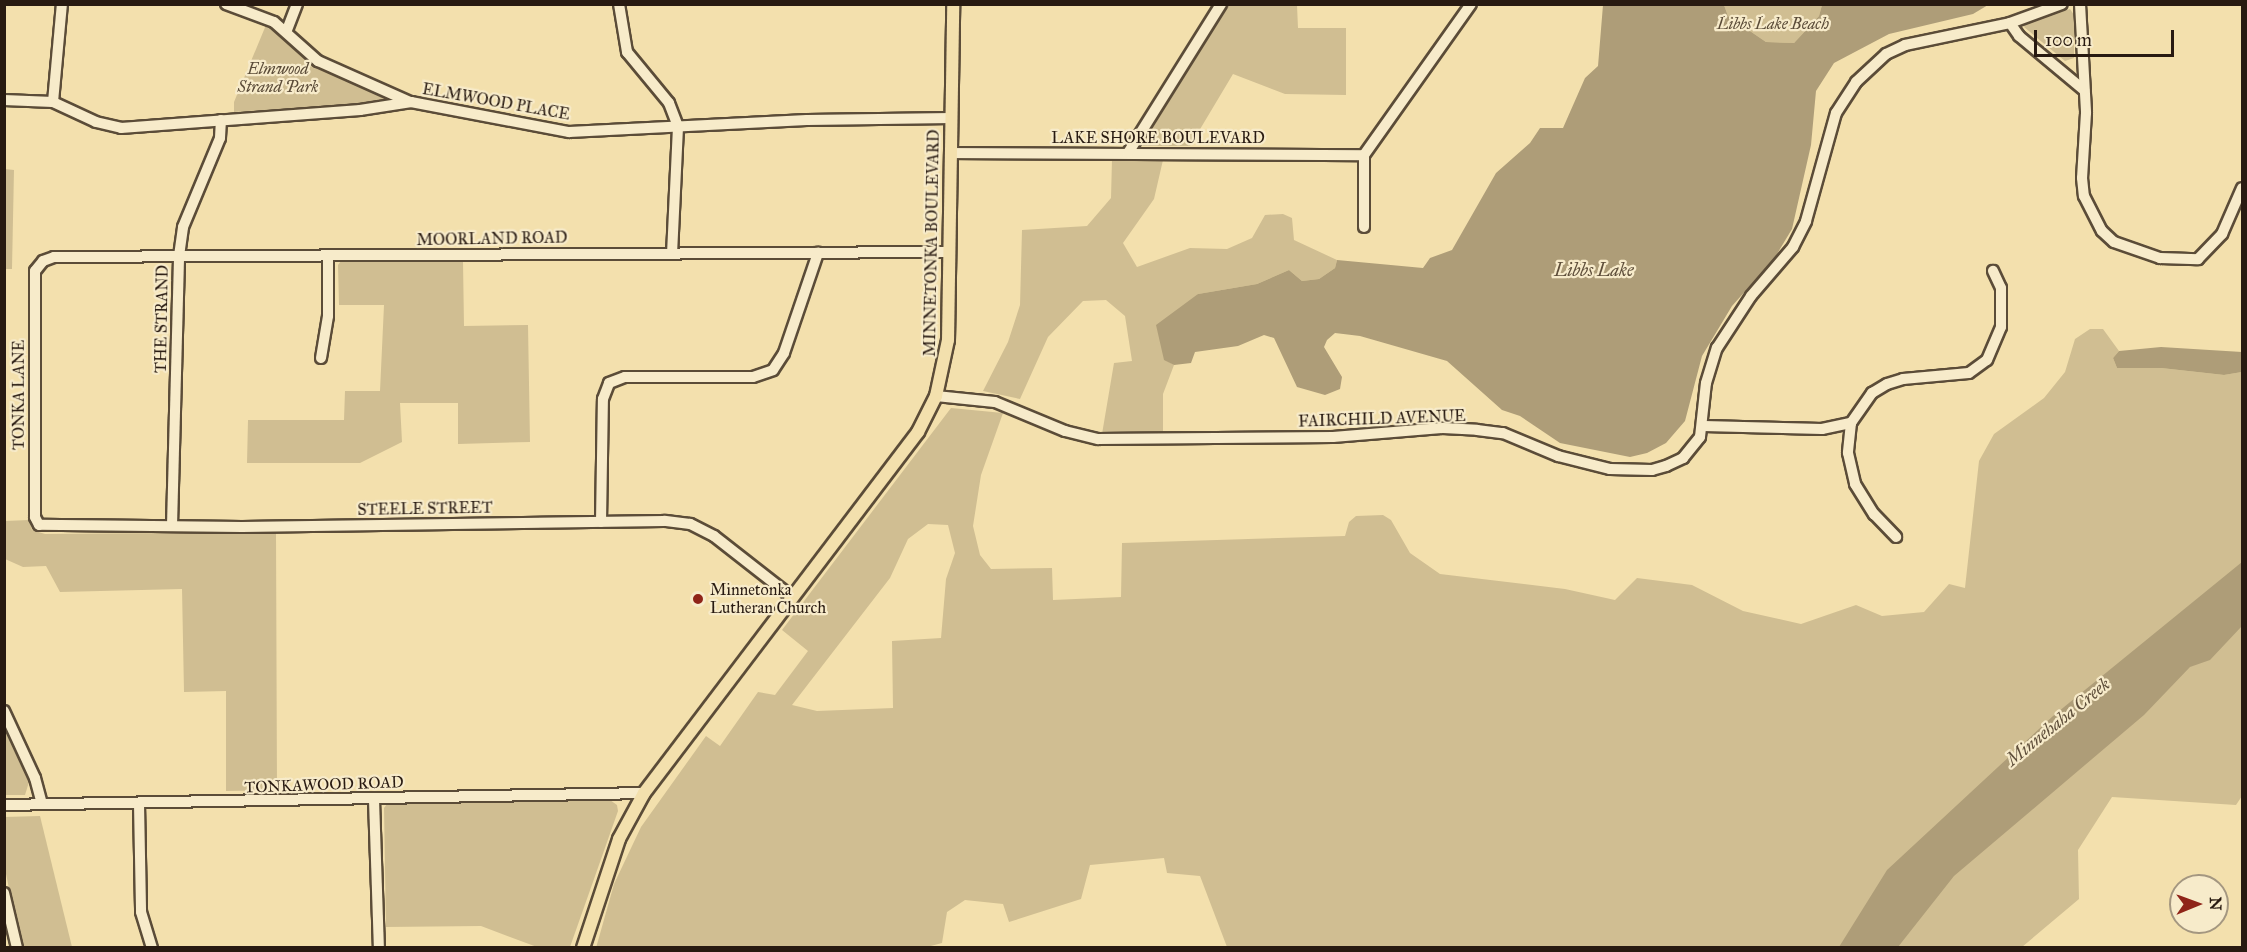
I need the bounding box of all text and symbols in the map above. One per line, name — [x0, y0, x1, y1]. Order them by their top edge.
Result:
park label: Libbs Lake Beach — [1717, 14, 1829, 34]
scale bar — [2037, 18, 2176, 56]
text: 100 m — [2045, 29, 2092, 51]
park label: Elmwood Strand Park — [238, 59, 318, 97]
street label: ELMWOOD PLACE — [421, 80, 571, 124]
street label: LAKE SHORE BOULEVARD — [1051, 128, 1265, 148]
street label: MINNETONKA BOULEVARD — [920, 129, 944, 357]
street label: MOORLAND ROAD — [416, 228, 568, 250]
water label: Libbs Lake — [1554, 259, 1634, 281]
street label: THE STRAND — [151, 265, 173, 373]
street label: TONKA LANE — [9, 340, 29, 450]
street label: FAIRCHILD AVENUE — [1298, 406, 1466, 432]
street label: STEELE STREET — [357, 498, 493, 520]
place label: Minnetonka Lutheran Church — [710, 580, 826, 618]
marker: Minnetonka Lutheran Church — [691, 592, 705, 606]
water label: Minnehaha Creek — [2002, 673, 2114, 771]
street label: TONKAWOOD ROAD — [244, 773, 404, 797]
north arrow — [2169, 874, 2229, 934]
text: N — [2206, 897, 2225, 911]

